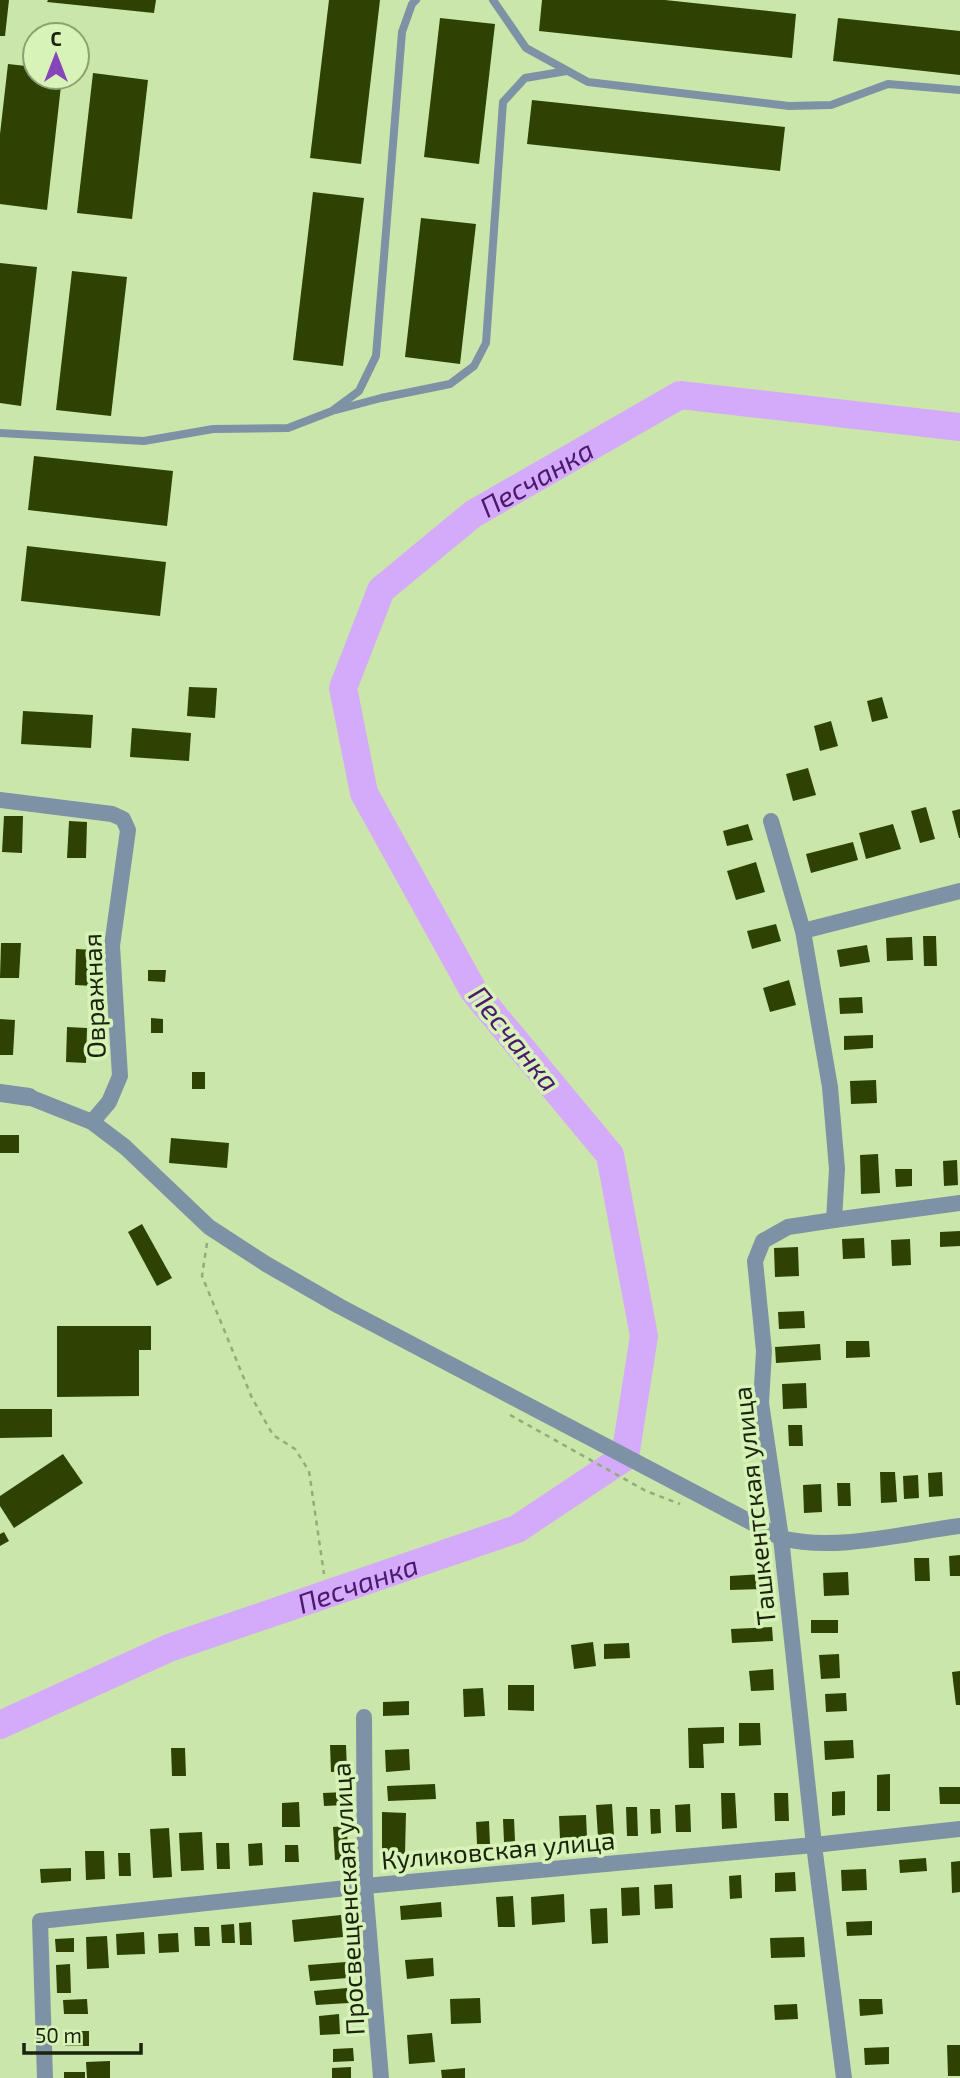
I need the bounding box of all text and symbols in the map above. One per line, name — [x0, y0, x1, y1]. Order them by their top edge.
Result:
north arrow — [21, 21, 91, 91]
text: С — [50, 27, 62, 50]
water label: Песчанка — [473, 432, 599, 524]
street label: Овражная — [75, 933, 111, 1059]
water label: Песчанка — [462, 978, 568, 1098]
street label: Ташкентская улица — [725, 1385, 782, 1627]
water label: Песчанка — [293, 1547, 423, 1620]
street label: Просвещенская улица — [324, 1762, 371, 2036]
street label: Куликовская улица — [380, 1823, 616, 1876]
scale bar — [24, 2011, 142, 2056]
text: 50 m — [35, 2022, 82, 2047]

